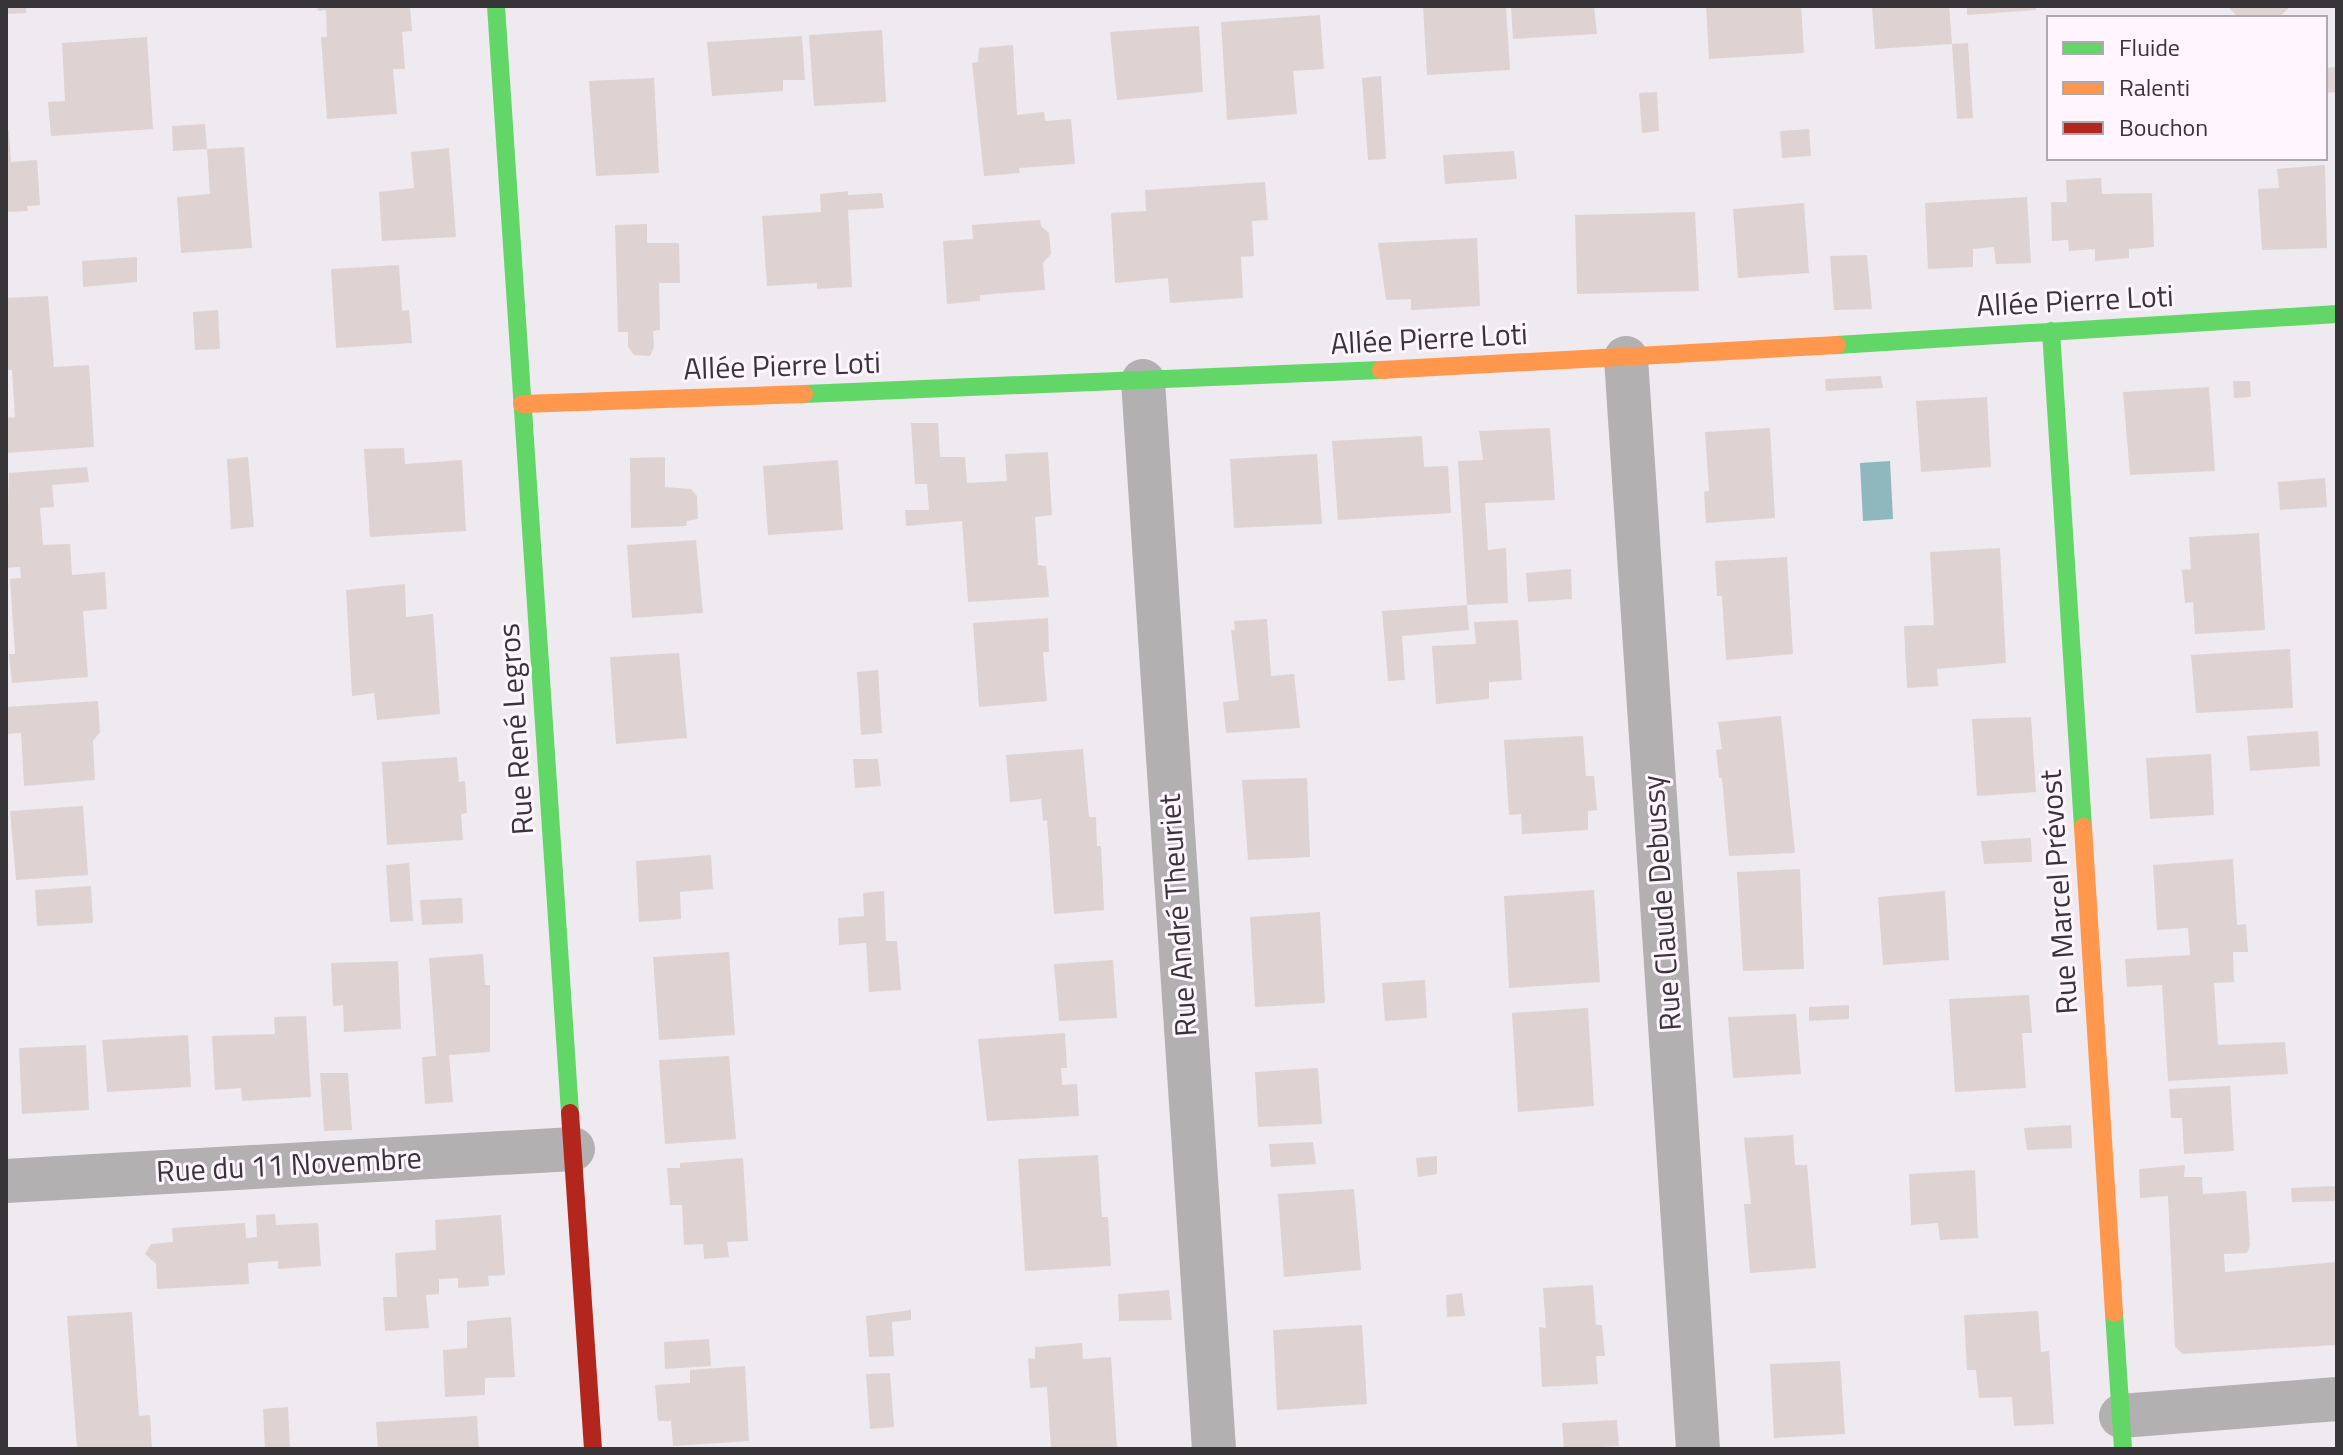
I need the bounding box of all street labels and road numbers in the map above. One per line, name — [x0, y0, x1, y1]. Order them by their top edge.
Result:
street label: Allée Pierre Loti — [1975, 272, 2175, 328]
street label: Allée Pierre Loti — [1329, 310, 1529, 366]
street label: Allée Pierre Loti — [683, 339, 881, 391]
street label: Rue René Legros — [485, 622, 545, 836]
street label: Rue Marcel Prévost — [2026, 768, 2089, 1016]
street label: Rue Claude Debussy — [1629, 774, 1693, 1032]
street label: Rue André Theuriet — [1146, 792, 1208, 1038]
street label: Rue du 11 Novembre — [155, 1134, 423, 1194]

